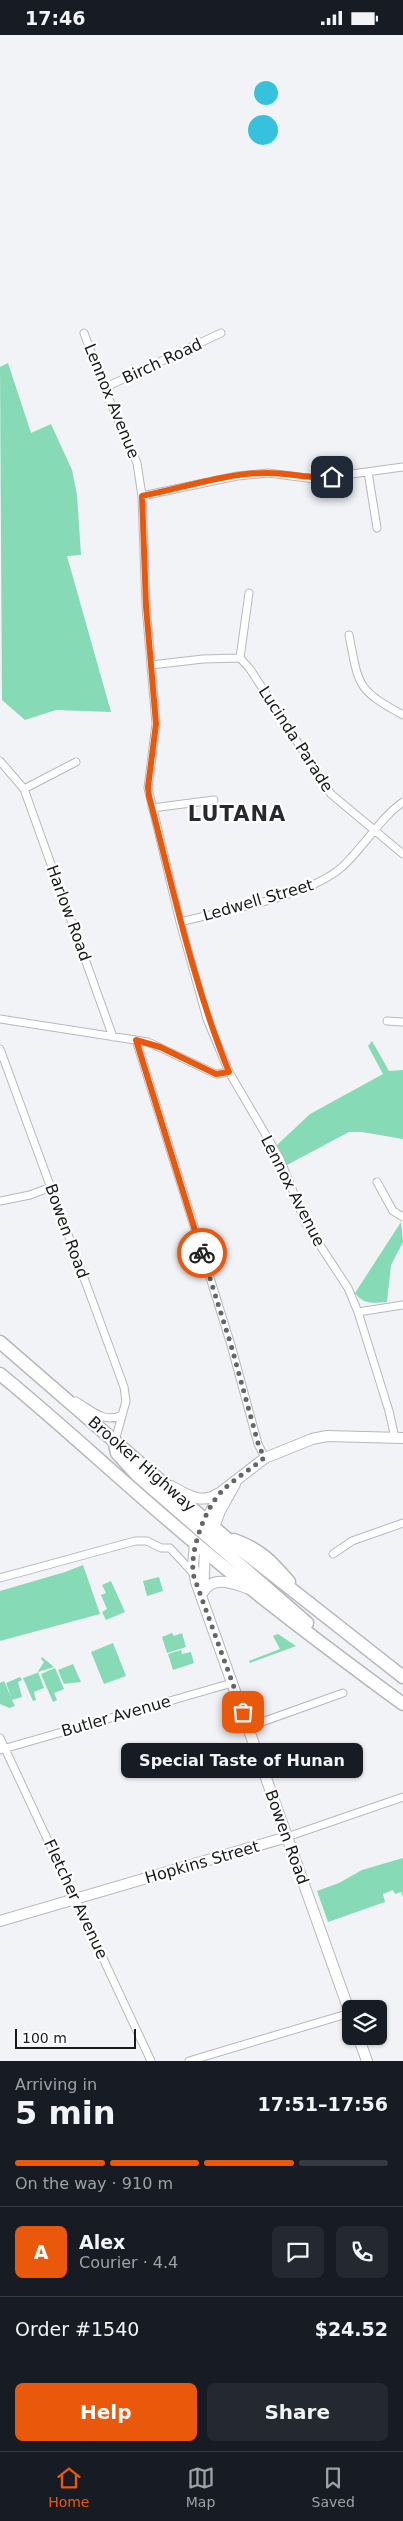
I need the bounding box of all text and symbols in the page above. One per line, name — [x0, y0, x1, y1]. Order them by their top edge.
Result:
text: 17:46 — [25, 7, 85, 29]
street label: Birch Road — [119, 334, 205, 388]
street label: Lennox Avenue — [80, 341, 144, 461]
pin — [311, 456, 353, 498]
icon: home — [318, 463, 346, 491]
street label: Lucinda Parade — [255, 683, 337, 795]
district label: LUTANA — [188, 802, 286, 826]
street label: Harlow Road — [43, 862, 95, 964]
street label: Ledwell Street — [201, 875, 315, 925]
street label: Lennox Avenue — [257, 1132, 329, 1250]
street label: Bowen Road — [41, 1181, 93, 1281]
courier — [177, 1228, 227, 1278]
icon: bike — [188, 1239, 216, 1267]
street label: Brooker Highway — [84, 1412, 200, 1516]
street label: Butler Avenue — [59, 1691, 173, 1741]
pin — [222, 1691, 264, 1733]
icon: bag — [229, 1698, 257, 1726]
callout: Special Taste of Hunan — [122, 1742, 364, 1777]
text: Special Taste of Hunan — [139, 1751, 345, 1770]
street label: Bowen Road — [261, 1787, 313, 1887]
street label: Fletcher Avenue — [40, 1836, 112, 1962]
street label: Hopkins Street — [143, 1837, 261, 1887]
map controls — [342, 2000, 387, 2045]
button: layers — [342, 2000, 387, 2045]
scale bar — [15, 2026, 136, 2049]
text: 100 m — [22, 2030, 67, 2046]
text: Arriving in — [15, 2075, 97, 2094]
text: 17:51–17:56 — [258, 2093, 388, 2115]
text: 5 min — [15, 2094, 116, 2132]
text: On the way · 910 m — [15, 2174, 173, 2193]
button: chat — [272, 2226, 324, 2278]
button: phone — [336, 2226, 388, 2278]
text: Alex — [79, 2231, 125, 2253]
text: A — [34, 2241, 48, 2263]
text: Courier · 4.4 — [79, 2253, 178, 2272]
text: Order #1540 — [15, 2318, 139, 2340]
text: $24.52 — [315, 2318, 388, 2340]
button: Help — [15, 2383, 197, 2441]
button: Share — [207, 2383, 388, 2441]
tab: Home — [48, 2464, 89, 2510]
tab: Map — [186, 2464, 215, 2510]
tab: Saved — [312, 2464, 355, 2510]

